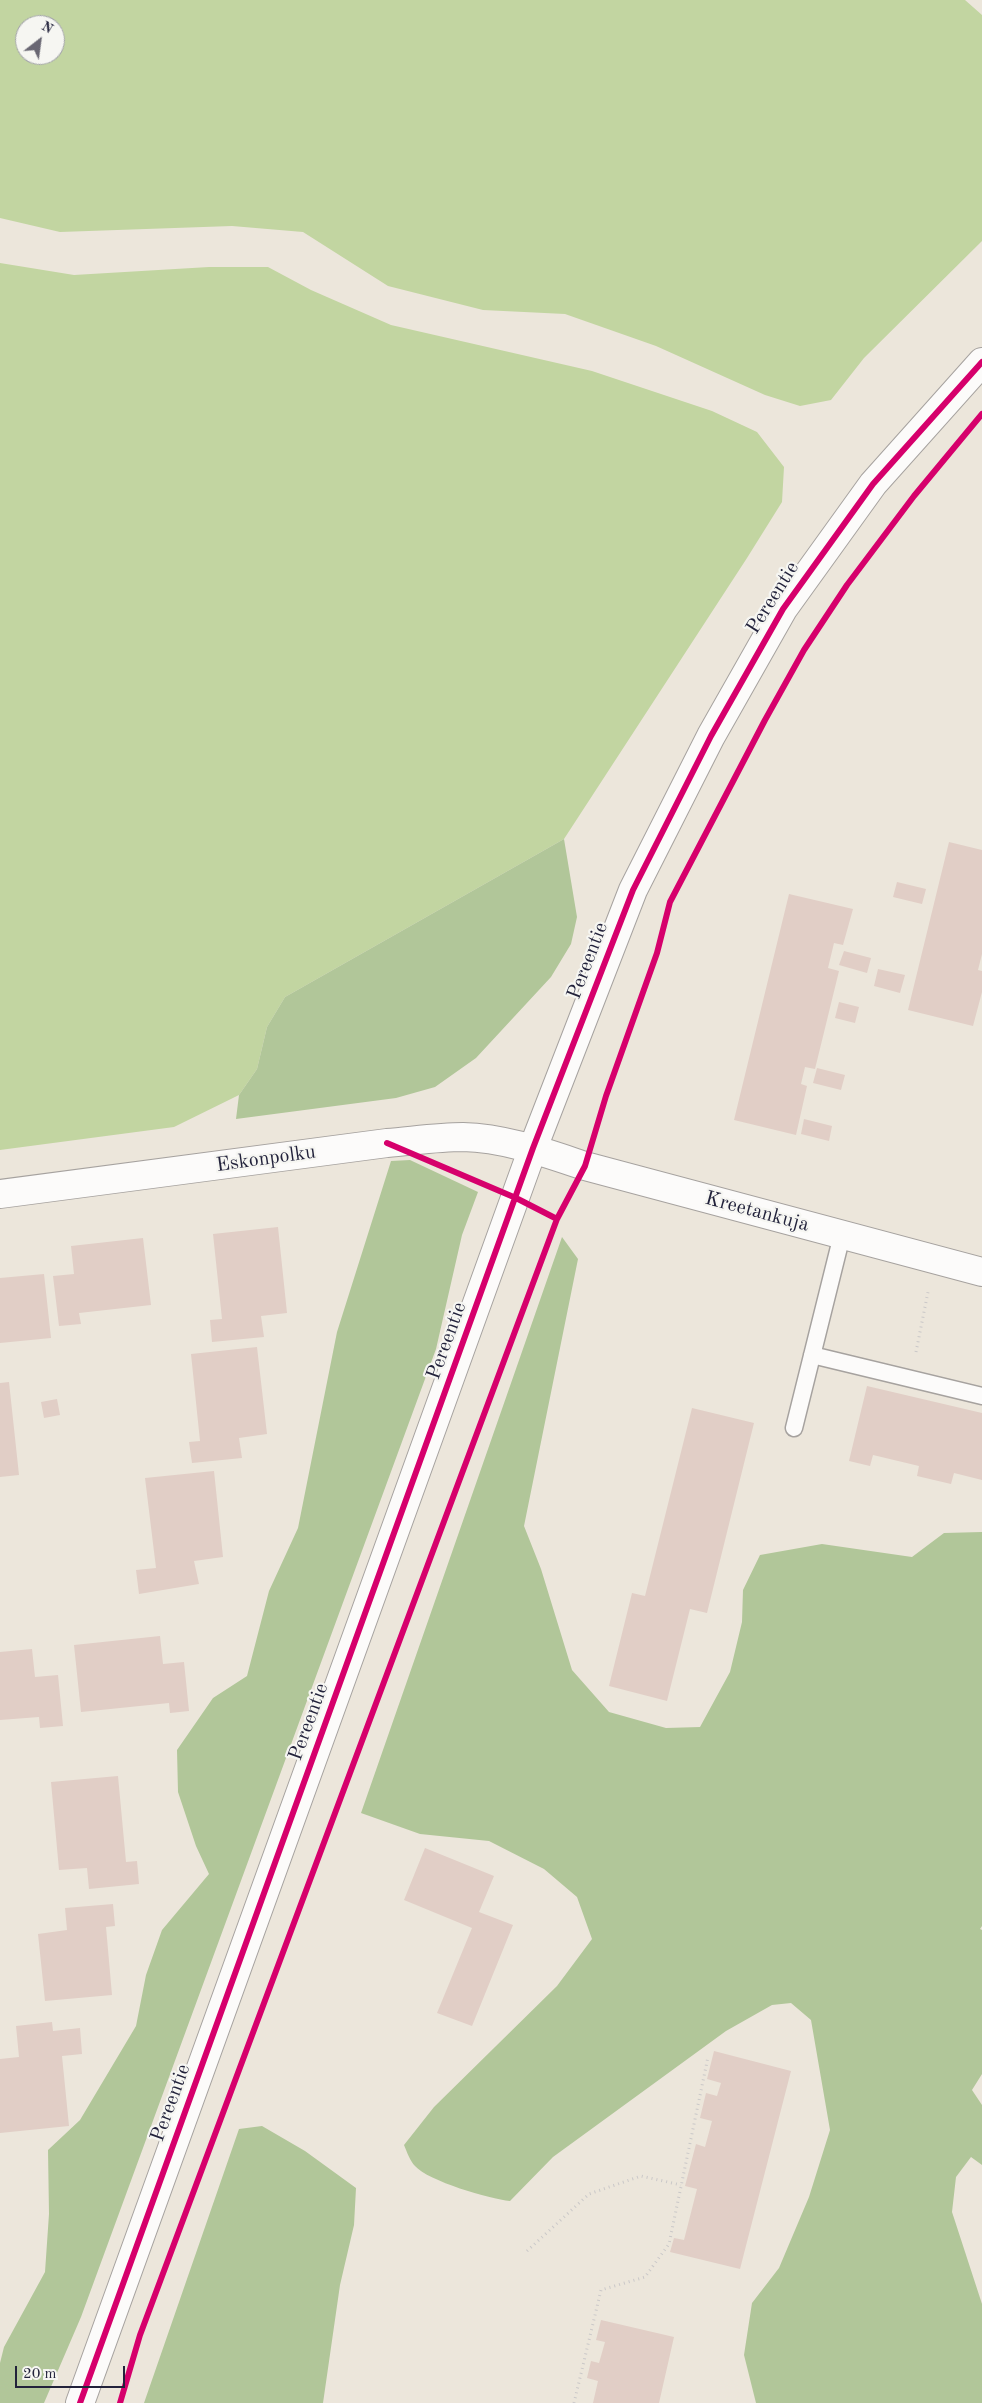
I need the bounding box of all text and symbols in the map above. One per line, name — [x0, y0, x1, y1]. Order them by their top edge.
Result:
north arrow — [15, 15, 65, 65]
text: N — [39, 19, 55, 37]
street label: Pereentie — [741, 557, 805, 639]
street label: Pereentie — [562, 919, 614, 1003]
street label: Eskonpolku — [215, 1140, 317, 1178]
street label: Kreetankuja — [702, 1187, 812, 1237]
street label: Pereentie — [422, 1299, 472, 1383]
street label: Pereentie — [284, 1680, 334, 1764]
street label: Pereentie — [146, 2061, 196, 2145]
scale bar — [18, 2356, 128, 2388]
text: 20 m — [23, 2367, 57, 2382]

